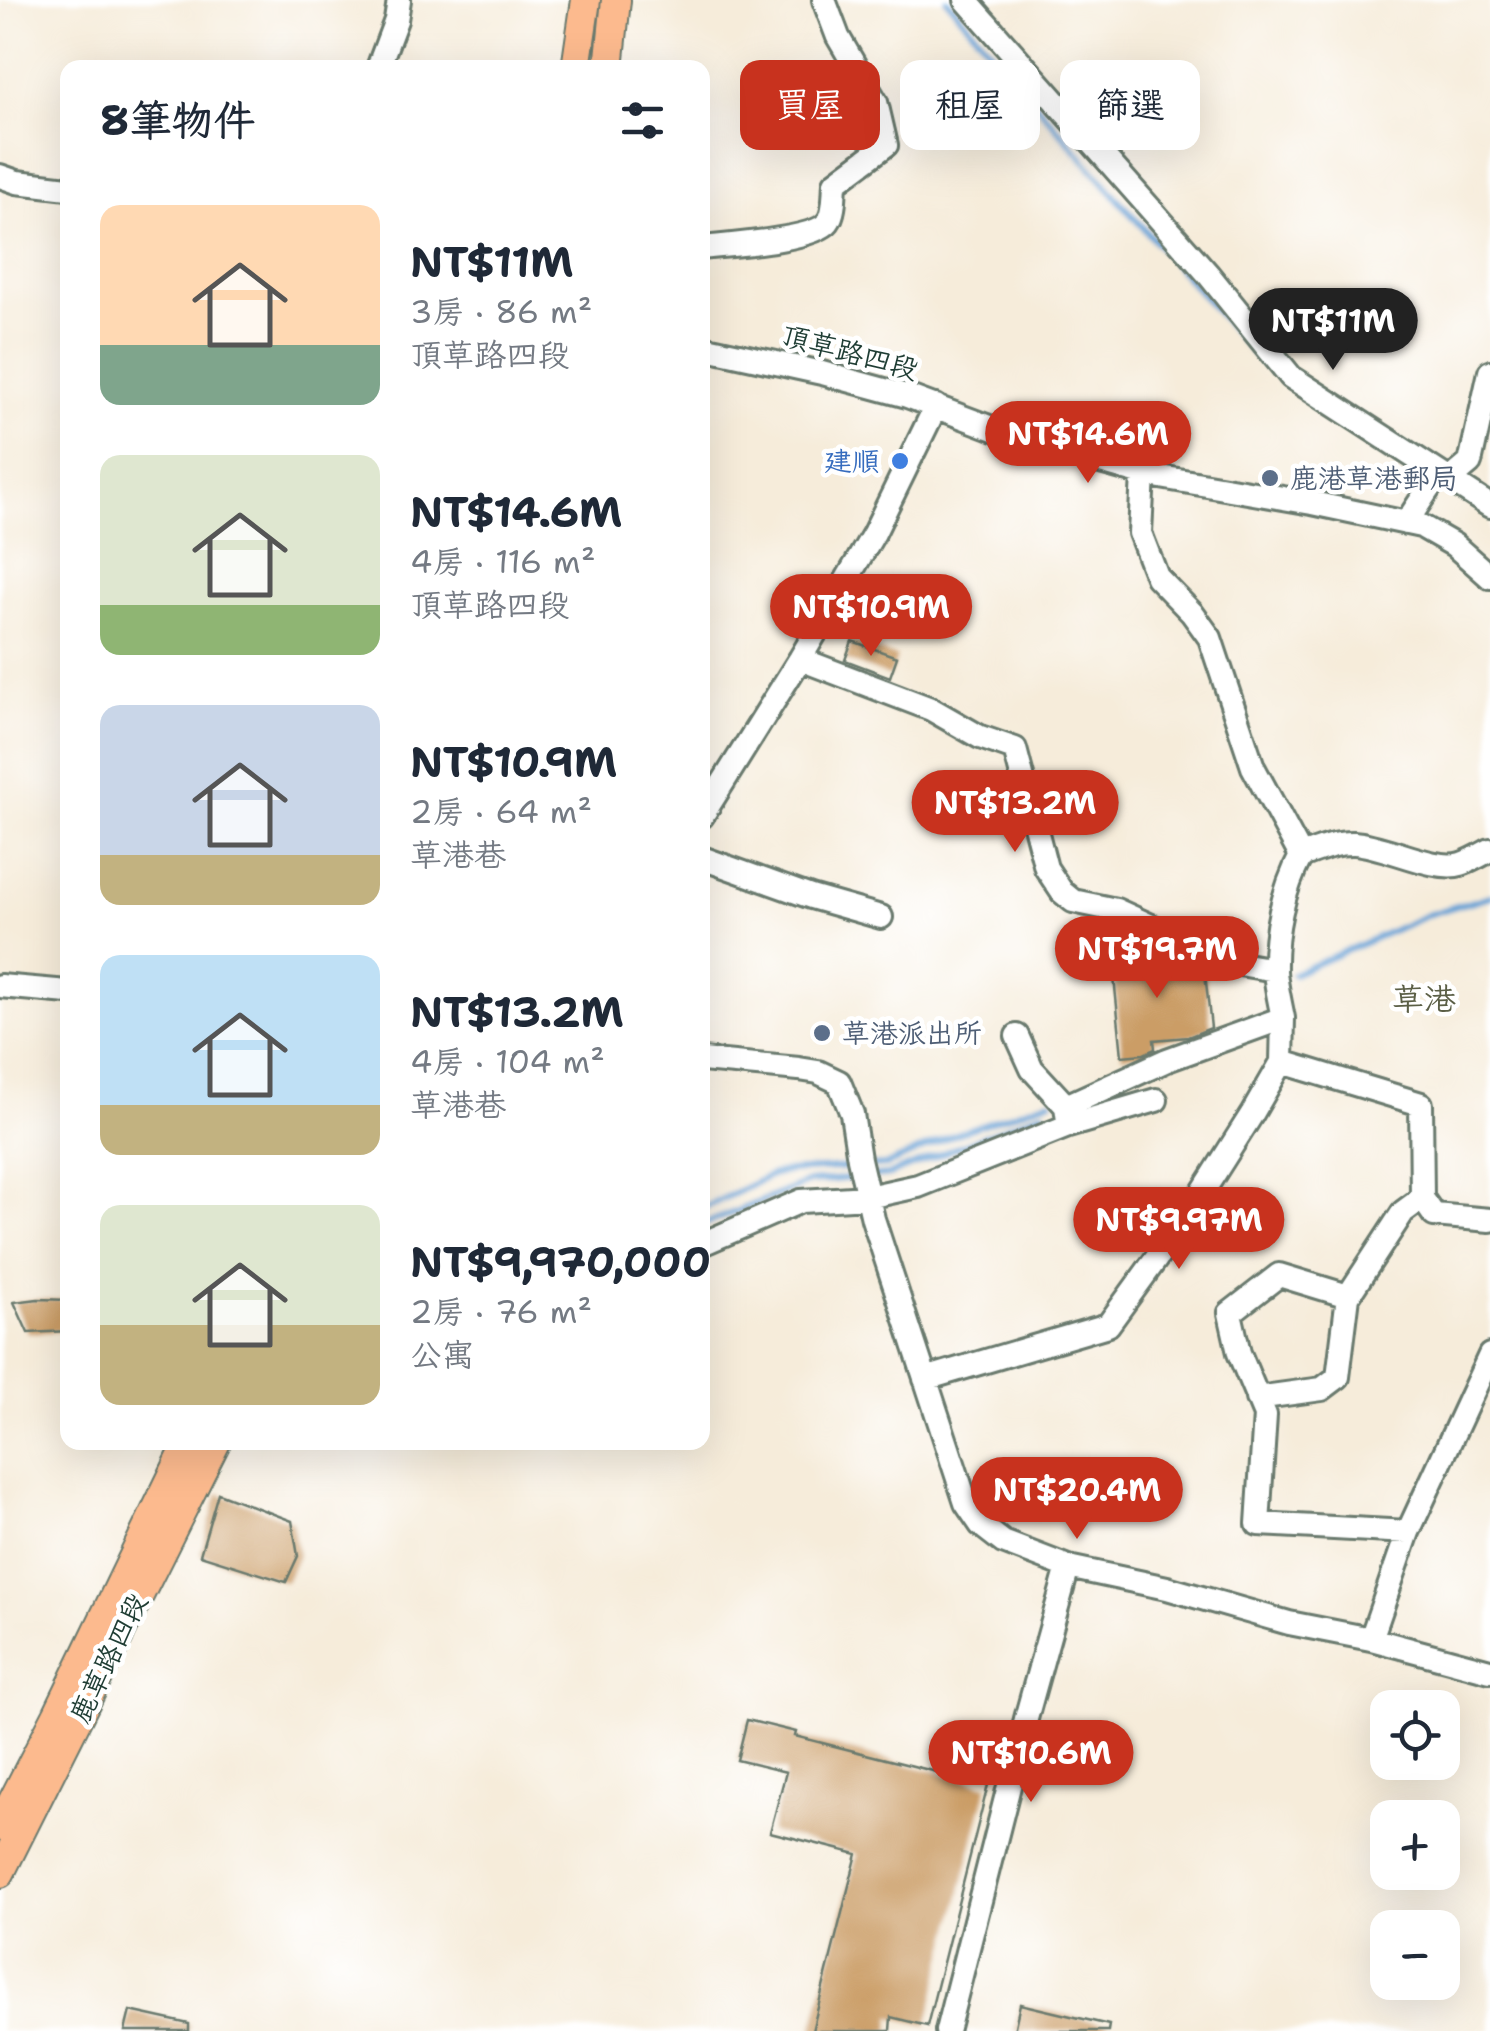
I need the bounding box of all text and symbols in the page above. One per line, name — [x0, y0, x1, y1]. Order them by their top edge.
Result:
chip: 買屋 — [740, 60, 880, 150]
chip: 租屋 — [900, 60, 1040, 150]
chip: 篩選 — [1060, 60, 1200, 150]
text: 8筆物件 — [100, 92, 255, 148]
icon: filters — [615, 93, 670, 148]
text: NT$11M — [410, 234, 573, 290]
icon: home — [180, 245, 300, 365]
pin: NT$11M — [1252, 288, 1414, 373]
text: 3房 · 86 m² — [410, 290, 592, 333]
text: NT$11M — [1271, 299, 1395, 342]
street label: 頂草路四段 — [777, 316, 923, 388]
text: 頂草路四段 — [410, 333, 570, 376]
pin: NT$14.6M — [985, 401, 1191, 486]
text: NT$14.6M — [1007, 412, 1169, 455]
place label: 建順 — [824, 442, 880, 480]
marker: 建順 — [889, 450, 911, 472]
place label: 鹿港草港郵局 — [1290, 459, 1458, 497]
marker: 鹿港草港郵局 — [1259, 467, 1281, 489]
text: NT$14.6M — [410, 484, 622, 540]
icon: home — [180, 495, 300, 615]
text: 4房 · 116 m² — [410, 540, 595, 583]
pin: NT$10.9M — [768, 574, 974, 659]
text: 頂草路四段 — [410, 583, 570, 626]
text: NT$10.9M — [792, 585, 950, 628]
text: NT$10.9M — [410, 734, 617, 790]
icon: home — [180, 745, 300, 865]
pin: NT$13.2M — [912, 770, 1118, 855]
text: NT$13.2M — [934, 781, 1096, 824]
text: 2房 · 64 m² — [410, 790, 592, 833]
text: 草港巷 — [410, 833, 506, 876]
pin: NT$19.7M — [1054, 916, 1260, 1001]
text: NT$19.7M — [1077, 927, 1237, 970]
district label: 草港 — [1392, 977, 1456, 1020]
text: NT$13.2M — [410, 984, 624, 1040]
icon: home — [180, 995, 300, 1115]
place label: 草港派出所 — [842, 1014, 982, 1052]
marker: 草港派出所 — [811, 1022, 833, 1044]
text: 4房 · 104 m² — [410, 1040, 605, 1083]
text: 草港巷 — [410, 1083, 506, 1126]
pin: NT$9.97M — [1076, 1187, 1282, 1272]
text: NT$9.97M — [1095, 1198, 1263, 1241]
text: NT$9,970,000 — [410, 1234, 711, 1290]
icon: home — [180, 1245, 300, 1365]
text: 2房 · 76 m² — [410, 1290, 592, 1333]
text: 公寓 — [410, 1333, 474, 1376]
pin: NT$20.4M — [974, 1457, 1180, 1542]
text: NT$20.4M — [993, 1468, 1161, 1511]
street label: 鹿草路四段 — [60, 1587, 156, 1729]
map controls — [1370, 1690, 1460, 2000]
button: locate — [1370, 1690, 1460, 1780]
pin: NT$10.6M — [928, 1720, 1134, 1805]
text: NT$10.6M — [950, 1731, 1112, 1774]
button: + — [1370, 1800, 1460, 1890]
button: − — [1370, 1910, 1460, 2000]

